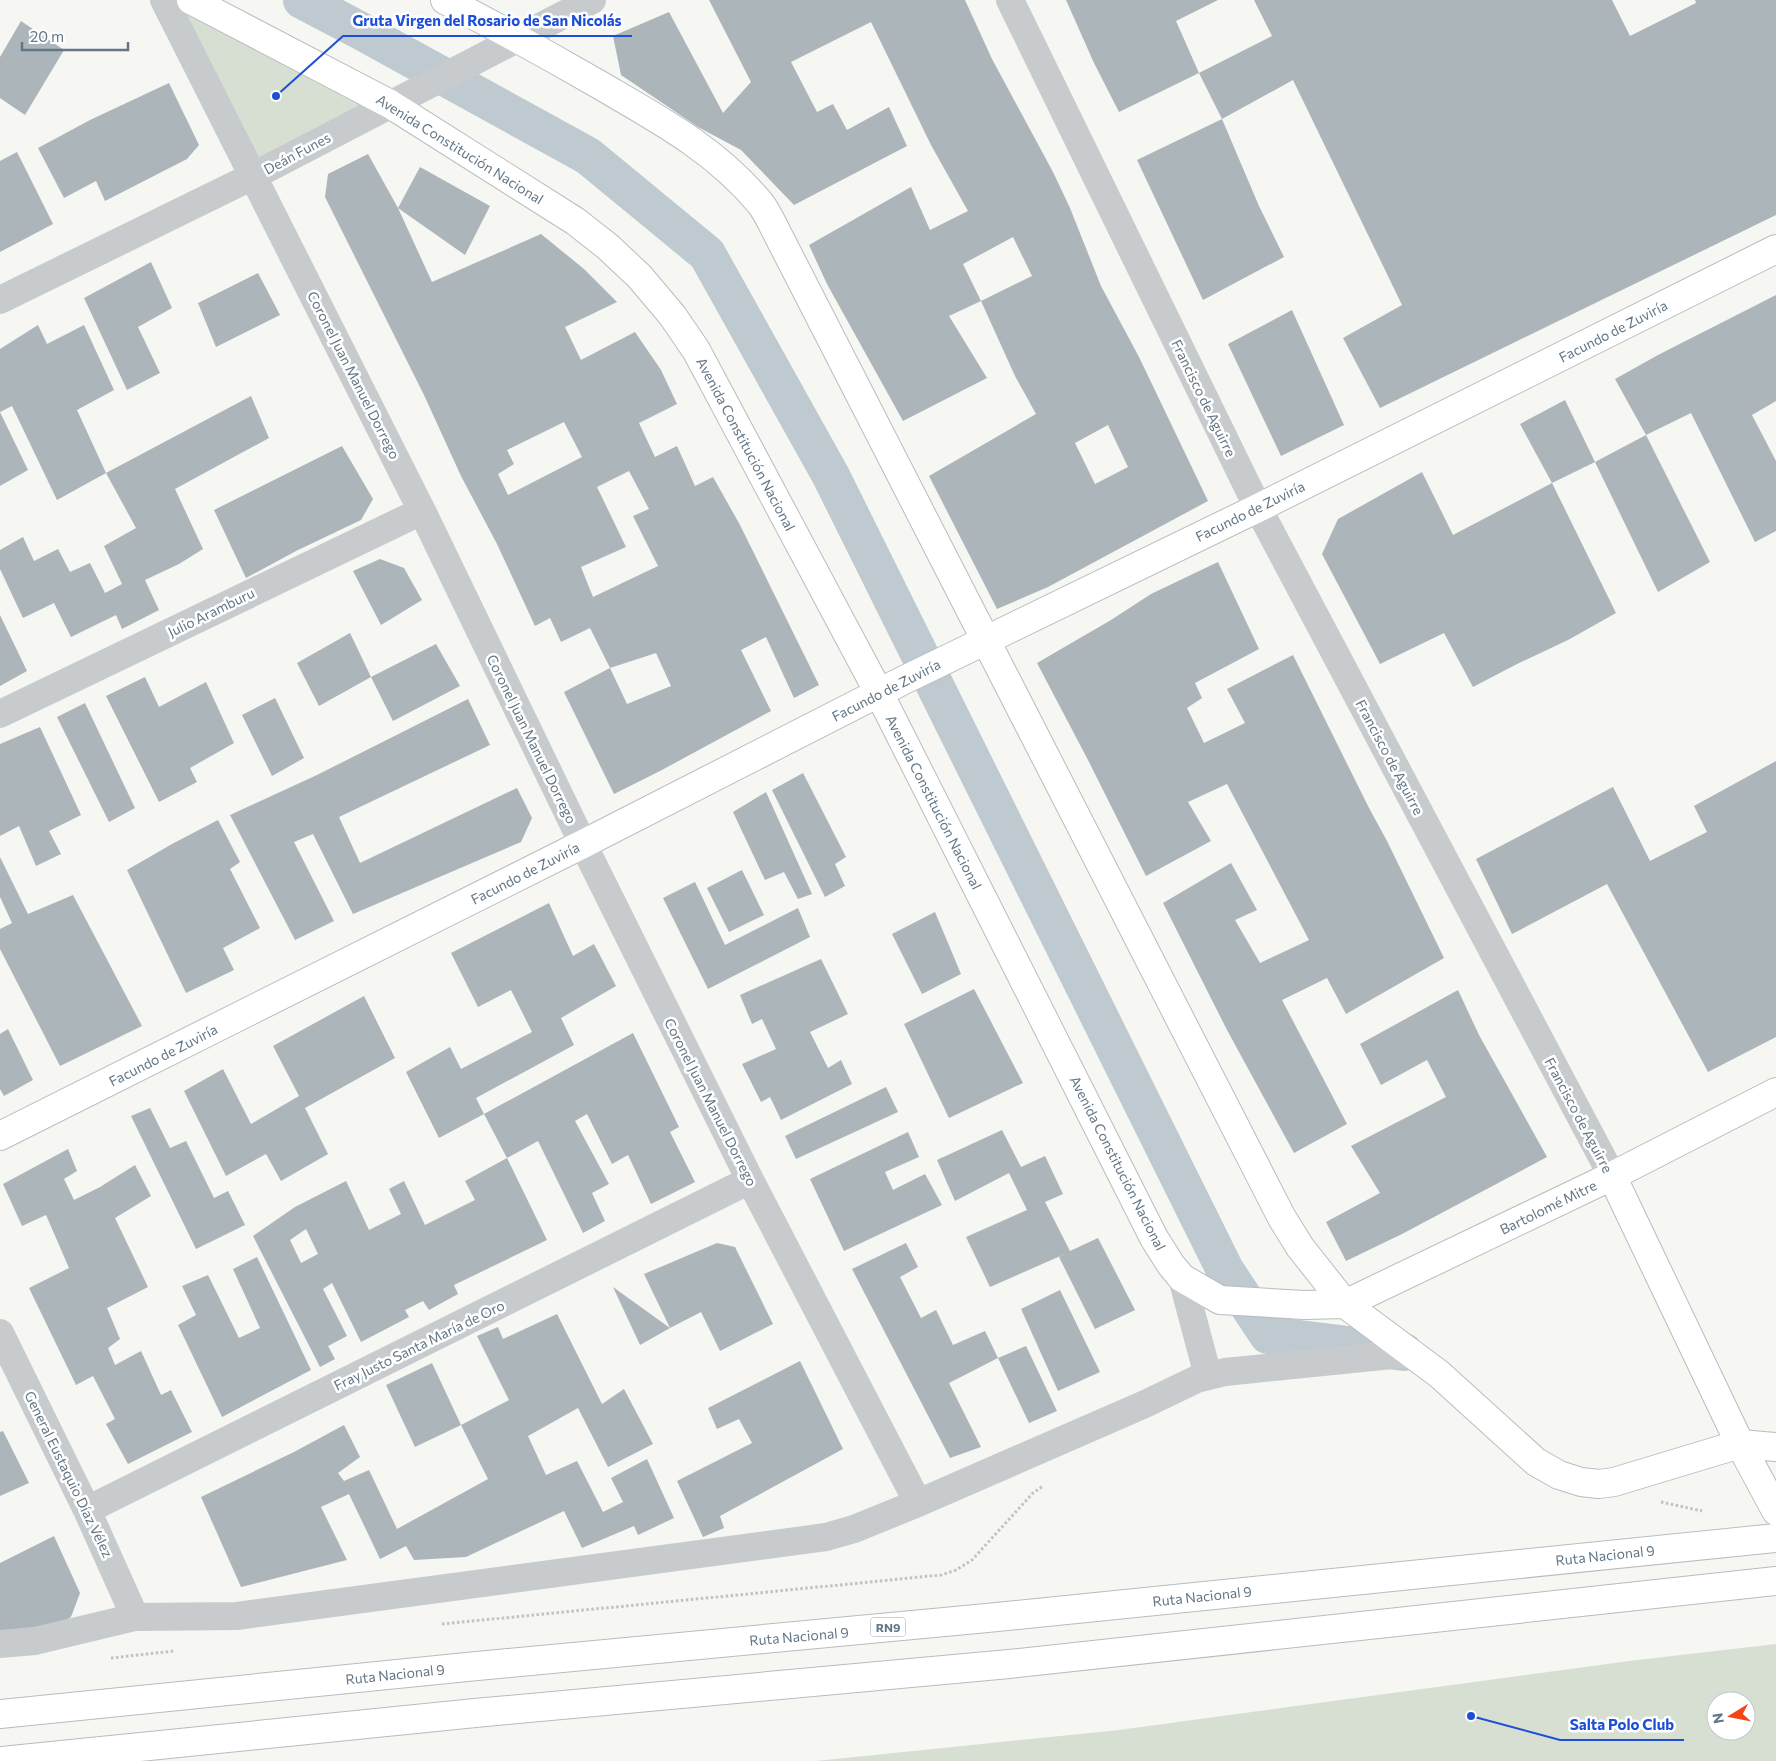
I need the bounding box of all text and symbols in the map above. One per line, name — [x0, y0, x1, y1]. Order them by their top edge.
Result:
callout: Gruta Virgen del Rosario de San Nicolás — [343, 6, 632, 36]
text: Gruta Virgen del Rosario de San Nicolás — [352, 11, 622, 29]
scale bar — [22, 20, 129, 52]
text: 20 m — [30, 27, 64, 45]
street label: Avenida Constitución Nacional — [373, 90, 547, 208]
street label: Deán Funes — [261, 128, 333, 178]
street label: Coronel Juan Manuel Dorrego — [304, 288, 404, 462]
street label: Facundo de Zuviría — [1556, 296, 1670, 366]
street label: Francisco de Aguirre — [1168, 337, 1240, 459]
street label: Avenida Constitución Nacional — [693, 355, 799, 533]
street label: Facundo de Zuviría — [1193, 477, 1307, 545]
street label: Julio Aramburu — [165, 584, 257, 640]
street label: Coronel Juan Manuel Dorrego — [484, 652, 580, 826]
street label: Facundo de Zuviría — [829, 655, 943, 725]
street label: Francisco de Aguirre — [1352, 696, 1428, 818]
street label: Avenida Constitución Nacional — [882, 712, 986, 892]
street label: Facundo de Zuviría — [468, 838, 582, 908]
street label: Coronel Juan Manuel Dorrego — [661, 1015, 761, 1189]
street label: Facundo de Zuviría — [106, 1020, 220, 1090]
street label: Francisco de Aguirre — [1541, 1054, 1617, 1176]
street label: Avenida Constitución Nacional — [1066, 1073, 1170, 1253]
street label: Bartolomé Mitre — [1497, 1176, 1599, 1238]
street label: Fray Justo Santa María de Oro — [331, 1296, 507, 1394]
street label: General Eustaquio Díaz Vélez — [21, 1388, 117, 1560]
street label: Ruta Nacional 9 — [1555, 1541, 1655, 1569]
street label: Ruta Nacional 9 — [1152, 1582, 1252, 1610]
road number: RN9 — [870, 1618, 906, 1636]
street label: Ruta Nacional 9 — [749, 1623, 849, 1649]
street label: Ruta Nacional 9 — [345, 1660, 445, 1688]
north arrow — [1706, 1691, 1756, 1741]
callout: Salta Polo Club — [1560, 1710, 1684, 1740]
text: N — [1708, 1712, 1727, 1725]
text: Salta Polo Club — [1570, 1715, 1674, 1733]

